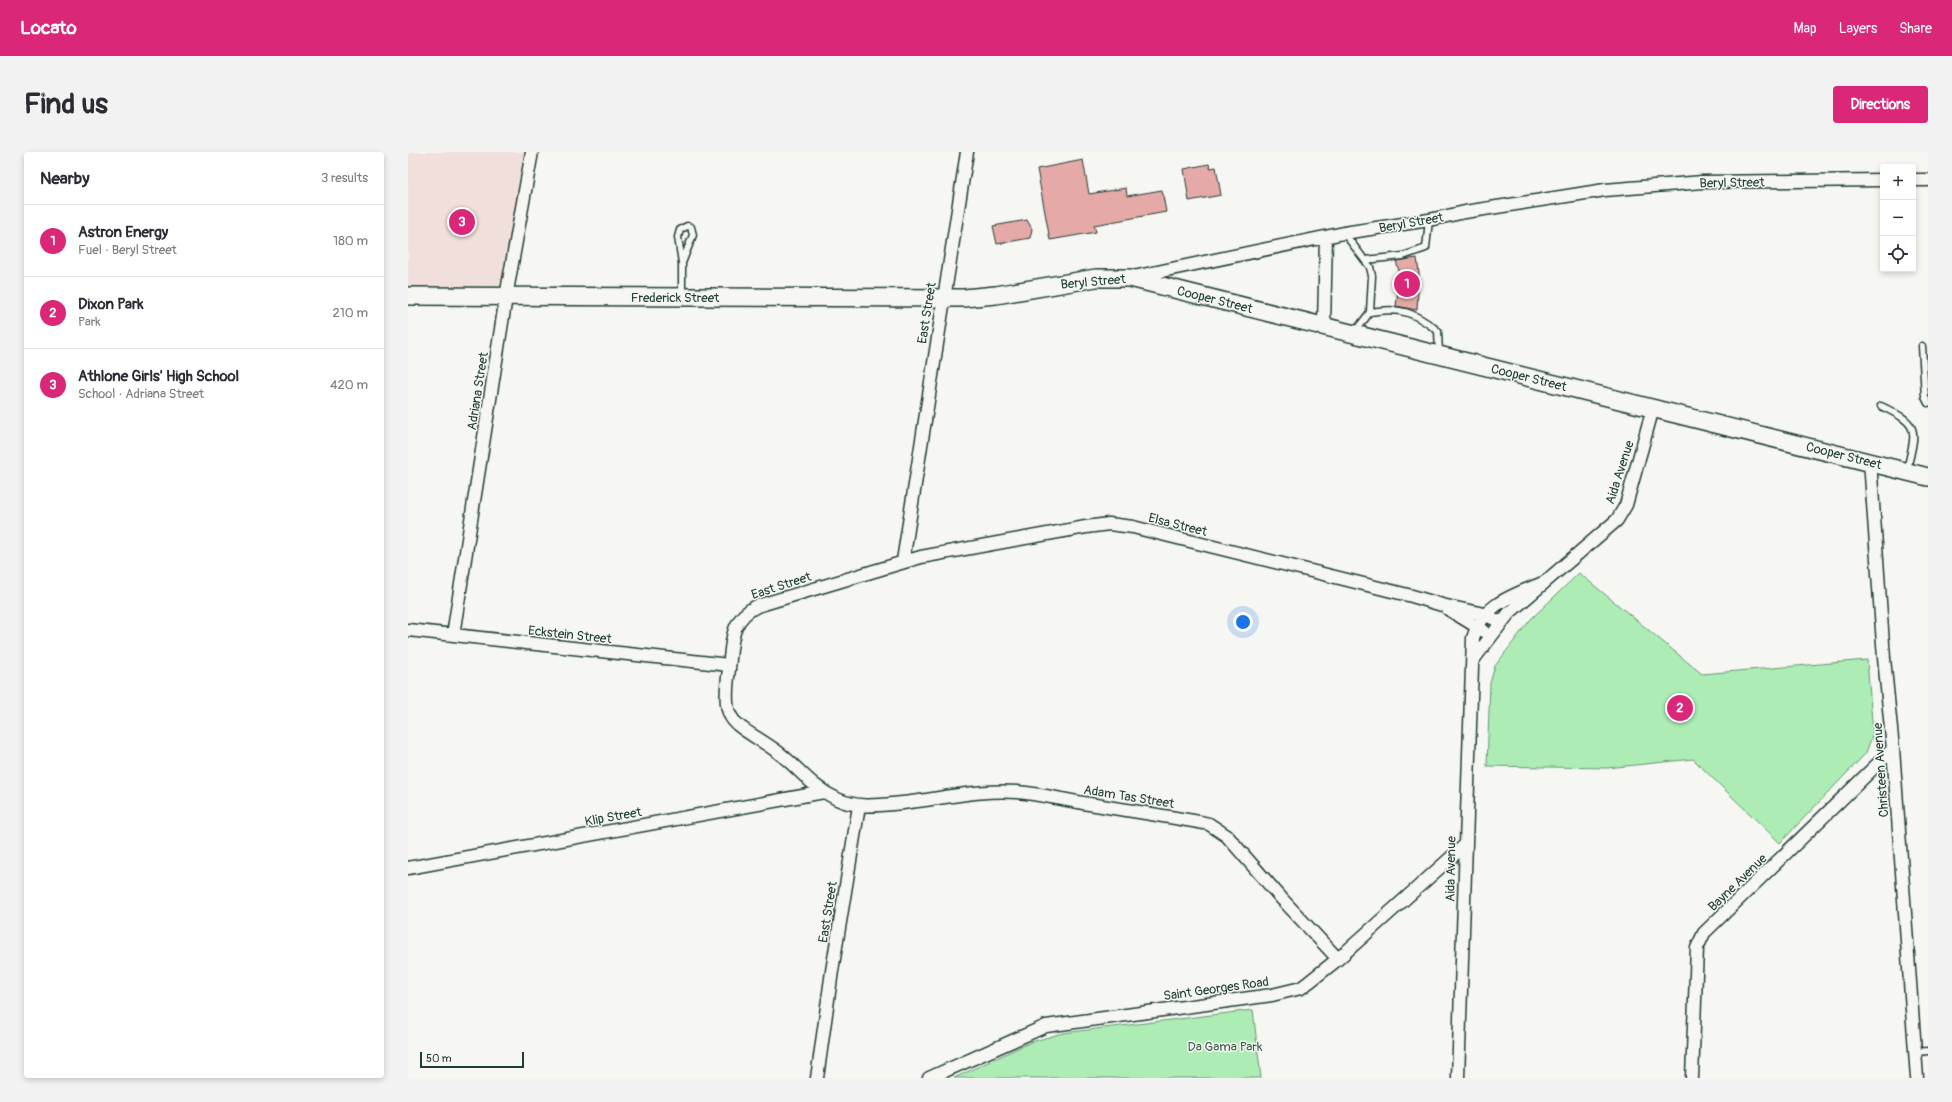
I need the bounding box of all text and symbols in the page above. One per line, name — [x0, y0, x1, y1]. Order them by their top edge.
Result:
text: Locato — [20, 16, 77, 40]
text: Map — [1794, 20, 1817, 37]
text: Layers — [1839, 20, 1877, 37]
text: Share — [1899, 20, 1932, 37]
button: Directions — [1833, 86, 1928, 123]
text: Find us — [24, 87, 108, 122]
map controls — [1880, 164, 1916, 272]
button: + — [1880, 164, 1916, 200]
text: Nearby — [40, 168, 89, 189]
text: 3 results — [321, 170, 368, 186]
street label: Beryl Street — [1699, 174, 1765, 192]
button: − — [1880, 200, 1916, 236]
pin: 3 — [449, 207, 475, 237]
street label: Beryl Street — [1378, 209, 1445, 237]
text: Astron Energy — [78, 223, 168, 242]
text: 1 — [50, 233, 56, 249]
text: 180 m — [333, 233, 368, 249]
button: locate — [1880, 236, 1916, 272]
text: Fuel · Beryl Street — [78, 242, 177, 258]
pin: 1 — [1394, 269, 1420, 299]
street label: Beryl Street — [1060, 271, 1127, 293]
street label: East Street — [914, 281, 940, 345]
street label: Cooper Street — [1175, 283, 1255, 317]
street label: Frederick Street — [631, 290, 720, 306]
text: Dixon Park — [78, 295, 144, 314]
text: 2 — [49, 305, 57, 321]
text: 210 m — [332, 305, 368, 321]
text: Park — [78, 314, 101, 330]
street label: Adriana Street — [464, 350, 492, 431]
street label: Cooper Street — [1489, 361, 1569, 395]
text: Athlone Girls' High School — [78, 367, 239, 386]
text: 3 — [49, 377, 57, 393]
text: 420 m — [330, 377, 368, 393]
text: School · Adriana Street — [78, 386, 204, 402]
street label: Aida Avenue — [1602, 438, 1638, 506]
street label: Cooper Street — [1804, 439, 1884, 473]
street label: Elsa Street — [1147, 510, 1209, 540]
street label: East Street — [749, 569, 814, 603]
your location — [1233, 612, 1253, 632]
street label: Eckstein Street — [527, 623, 613, 647]
pin: 2 — [1667, 693, 1693, 723]
street label: Christeen Avenue — [1870, 721, 1892, 818]
street label: Adam Tas Street — [1082, 782, 1176, 812]
street label: Klip Street — [583, 804, 644, 830]
street label: Aida Avenue — [1442, 835, 1460, 902]
street label: Bayne Avenue — [1705, 850, 1771, 915]
street label: East Street — [815, 880, 841, 944]
street label: Saint Georges Road — [1162, 974, 1270, 1004]
park label: Da Gama Park — [1188, 1039, 1263, 1055]
scale bar — [420, 1050, 524, 1069]
text: 50 m — [426, 1052, 452, 1065]

